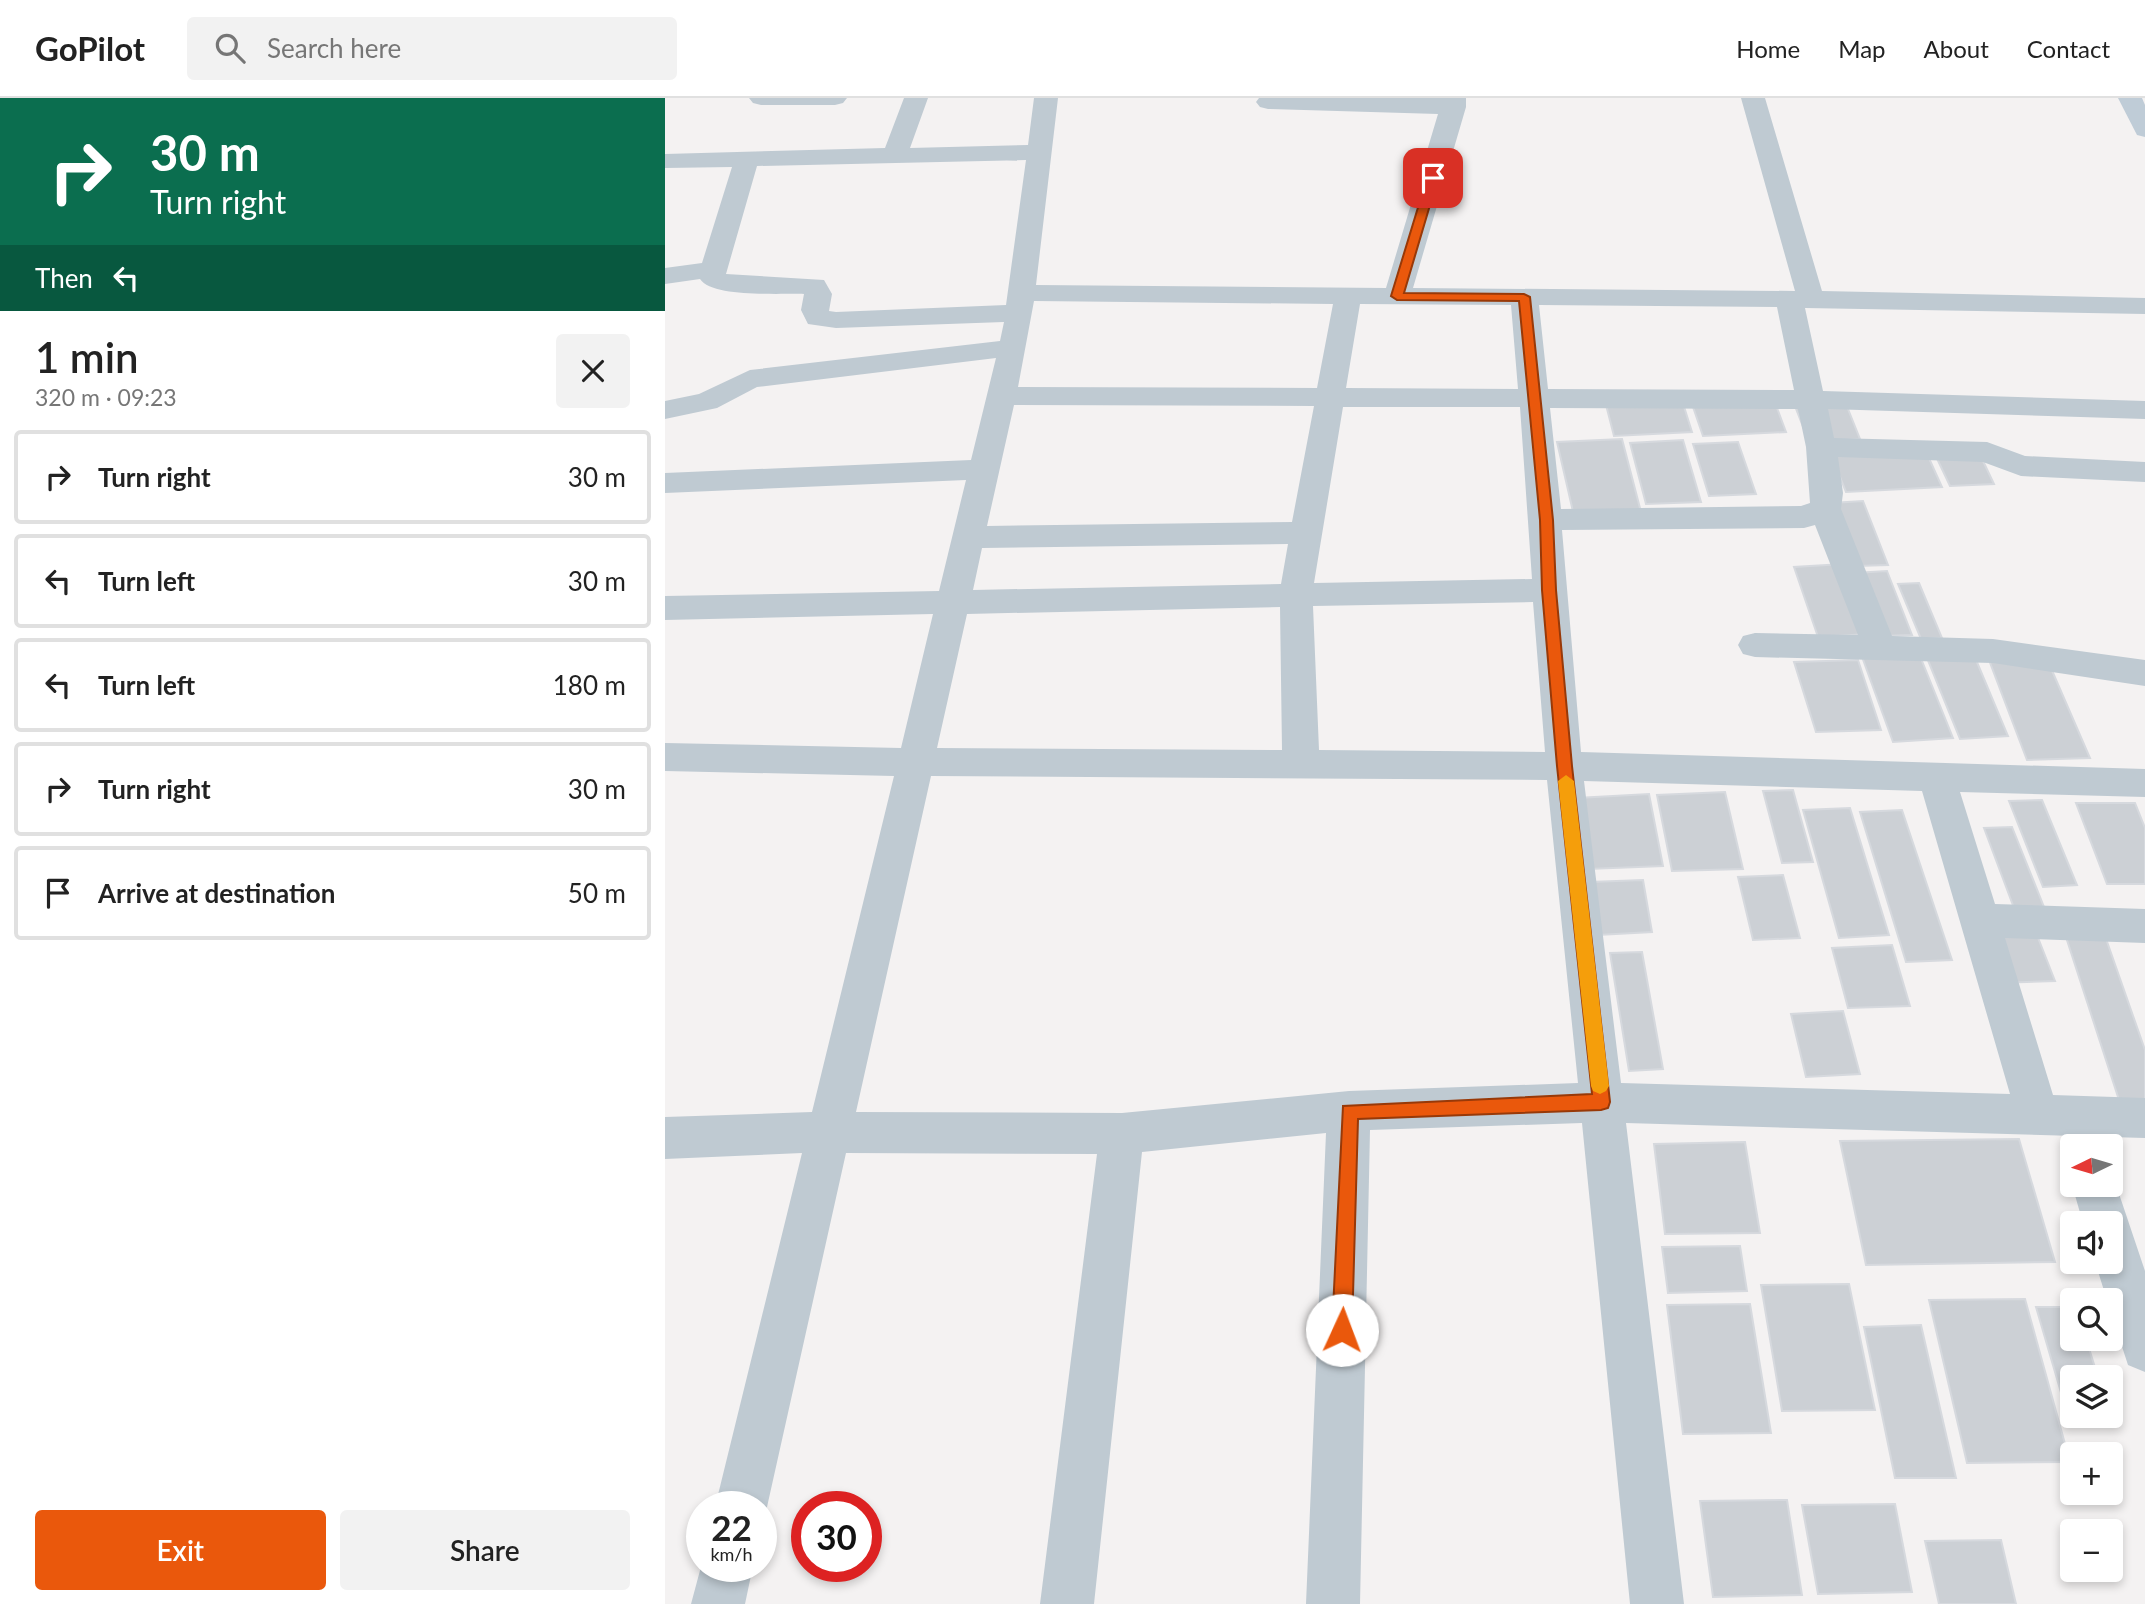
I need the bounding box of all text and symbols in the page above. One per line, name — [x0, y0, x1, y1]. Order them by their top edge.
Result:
search box — [187, 17, 677, 80]
text: GoPilot — [35, 28, 145, 68]
icon: search — [211, 29, 249, 67]
text: Search here — [267, 32, 401, 64]
text: Home — [1736, 34, 1800, 63]
text: Map — [1838, 34, 1886, 63]
text: About — [1924, 34, 1989, 63]
text: Contact — [2027, 34, 2110, 63]
text: 30 m — [150, 123, 260, 181]
icon: right — [35, 126, 126, 217]
pin — [1403, 148, 1463, 208]
icon: arrive — [1414, 159, 1452, 197]
text: Turn right — [150, 182, 286, 221]
icon: left — [107, 259, 145, 297]
text: Then — [35, 262, 93, 294]
text: 1 min — [35, 332, 139, 382]
button: close — [556, 334, 630, 408]
text: 320 m · 09:23 — [35, 383, 177, 411]
icon: right — [39, 458, 77, 496]
text: Turn right — [98, 461, 211, 493]
text: 30 m — [568, 461, 626, 493]
icon: left — [39, 562, 77, 600]
text: Turn left — [98, 565, 195, 597]
text: 30 m — [568, 565, 626, 597]
icon: left — [39, 666, 77, 704]
text: Turn left — [98, 669, 195, 701]
text: 180 m — [553, 669, 626, 701]
icon: right — [39, 770, 77, 808]
text: Turn right — [98, 773, 211, 805]
text: 30 m — [568, 773, 626, 805]
icon: arrive — [39, 874, 77, 912]
text: Arrive at destination — [98, 877, 335, 909]
text: 50 m — [568, 877, 626, 909]
north arrow — [2060, 1134, 2123, 1197]
map controls — [2060, 1134, 2123, 1582]
button: sound — [2060, 1211, 2123, 1274]
button: search — [2060, 1288, 2123, 1351]
position arrow — [1305, 1293, 1379, 1367]
button: layers — [2060, 1365, 2123, 1428]
button: + — [2060, 1442, 2123, 1505]
speed limit sign: 30 — [791, 1491, 882, 1582]
text: 22 — [711, 1506, 752, 1548]
button: Exit — [35, 1510, 326, 1590]
button: Share — [340, 1510, 630, 1590]
button: − — [2060, 1519, 2123, 1582]
text: km/h — [710, 1543, 753, 1565]

